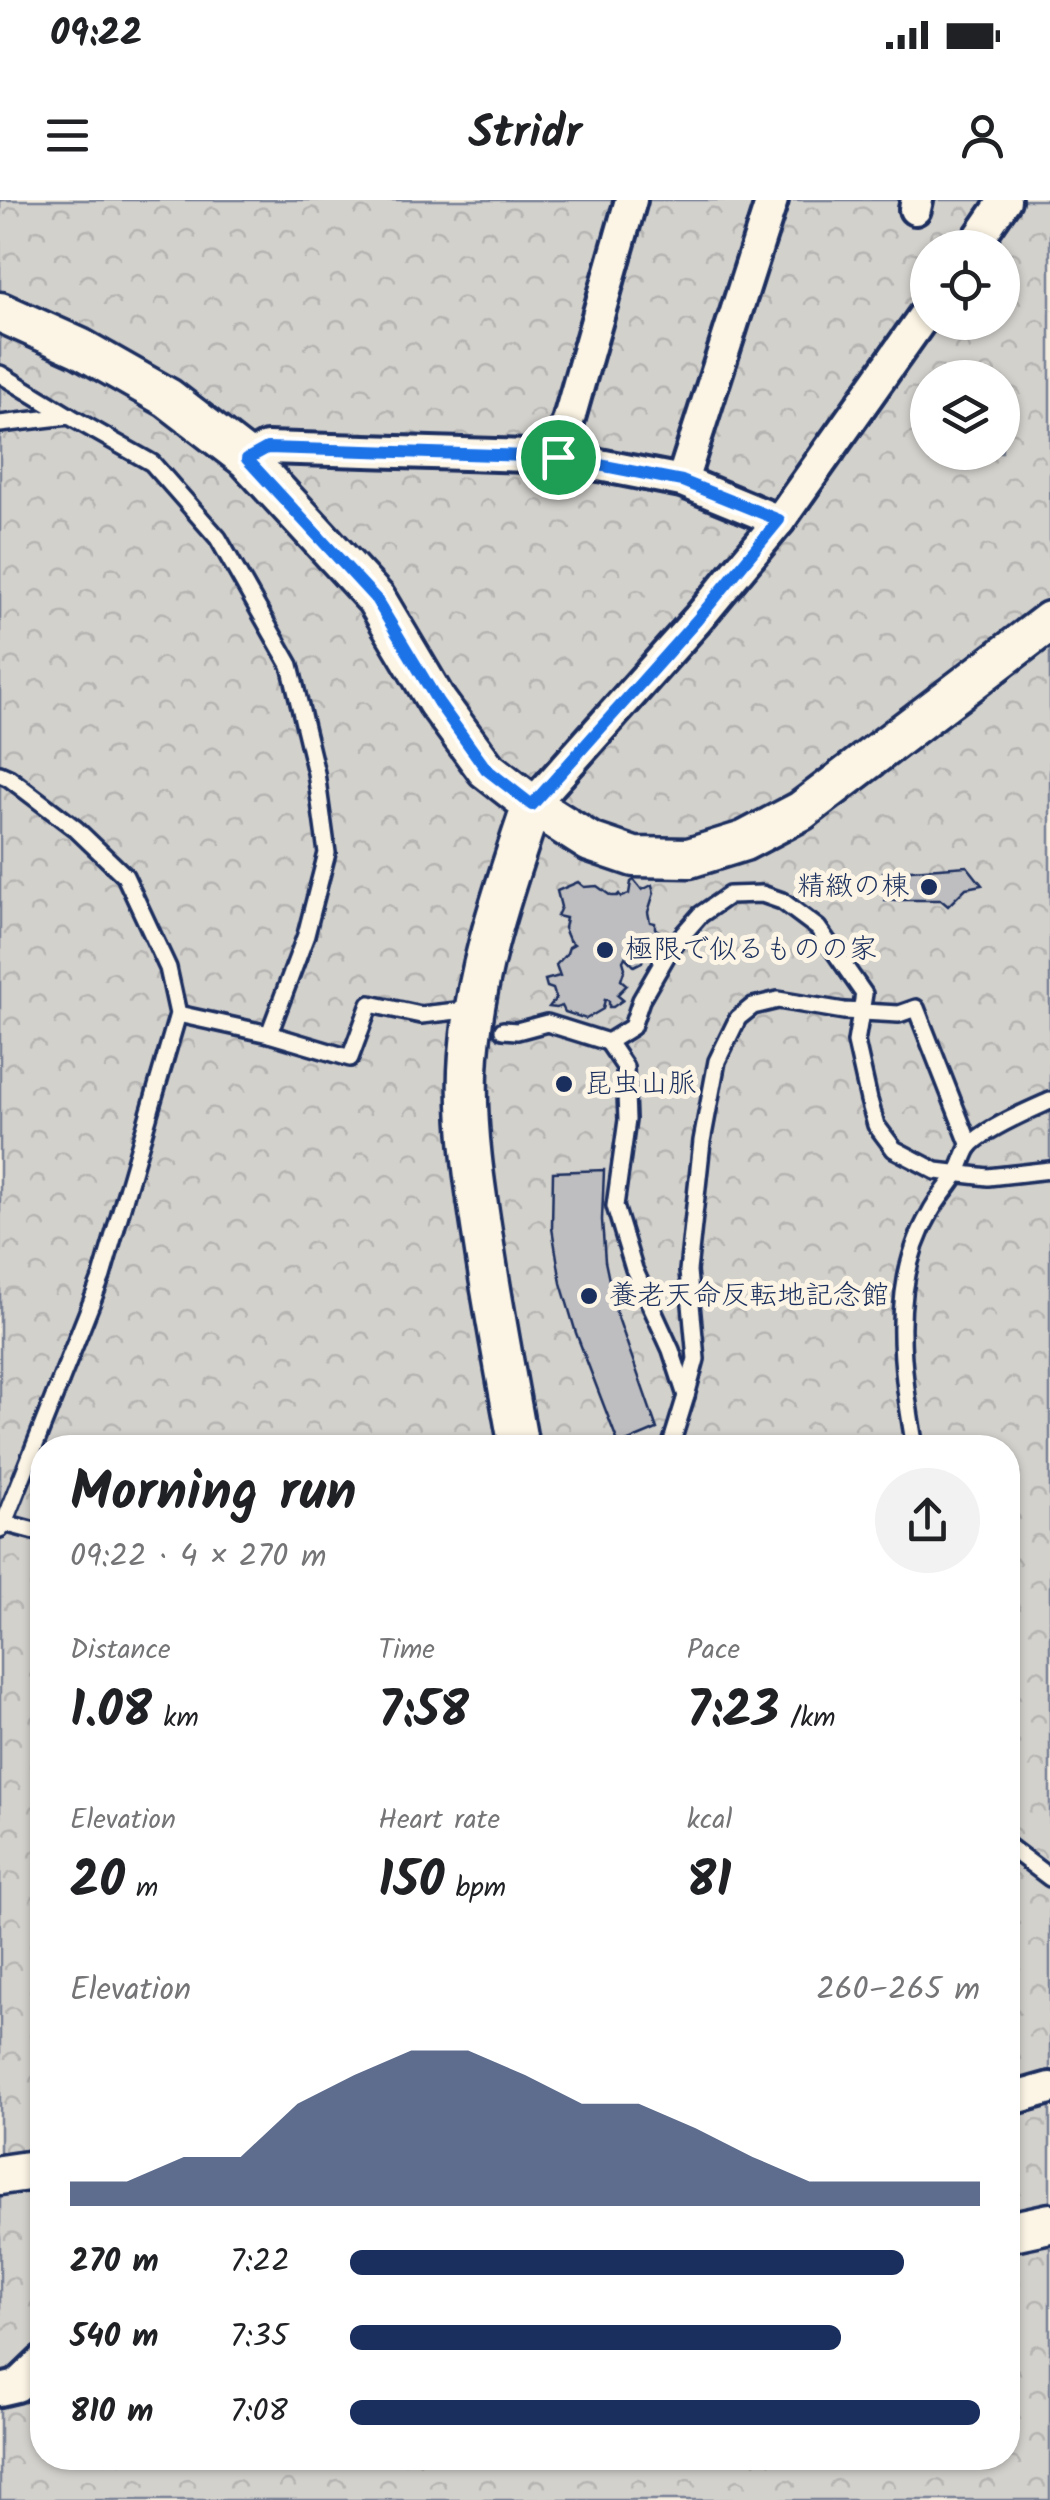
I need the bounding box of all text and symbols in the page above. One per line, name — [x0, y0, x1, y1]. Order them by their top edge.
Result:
text: 09:22 — [50, 5, 142, 65]
text: Stridr — [468, 99, 582, 171]
icon: menu — [40, 108, 95, 163]
icon: person — [955, 108, 1010, 163]
map controls — [910, 230, 1020, 470]
button: locate — [910, 230, 1020, 340]
button: layers — [910, 360, 1020, 470]
pin — [516, 415, 601, 500]
icon: arrive — [531, 430, 586, 485]
place label: 精緻の棟 — [797, 865, 909, 910]
marker: 精緻の棟 — [918, 876, 940, 898]
place label: 極限で似るものの家 — [625, 928, 877, 973]
marker: 極限で似るものの家 — [594, 939, 616, 961]
place label: 昆虫山脈 — [584, 1062, 696, 1107]
marker: 昆虫山脈 — [553, 1073, 575, 1095]
place label: 養老天命反転地記念館 — [609, 1274, 889, 1319]
marker: 養老天命反転地記念館 — [578, 1285, 600, 1307]
text: Morning run — [70, 1451, 357, 1538]
button: share — [875, 1468, 980, 1573]
text: 09:22 · 4 × 270 m — [70, 1532, 326, 1583]
text: Distance — [70, 1628, 171, 1673]
text: Time — [378, 1628, 435, 1673]
text: Pace — [687, 1628, 740, 1673]
text: 1.08 — [70, 1673, 152, 1753]
text: 7:58 — [378, 1673, 469, 1753]
text: 7:23 — [687, 1673, 779, 1753]
text: km — [152, 1696, 199, 1741]
text: /km — [779, 1696, 836, 1741]
text: Elevation — [70, 1798, 176, 1843]
text: Heart rate — [378, 1798, 500, 1843]
text: kcal — [687, 1798, 732, 1843]
text: 20 — [70, 1843, 125, 1923]
text: 150 — [378, 1843, 444, 1923]
text: 81 — [687, 1843, 731, 1923]
text: m — [125, 1866, 158, 1911]
text: bpm — [444, 1866, 506, 1911]
text: Elevation — [70, 1965, 191, 2016]
text: 260–265 m — [816, 1965, 980, 2016]
text: 270 m — [70, 2237, 159, 2288]
text: 7:22 — [230, 2237, 290, 2288]
text: 540 m — [70, 2312, 159, 2363]
text: 7:35 — [230, 2312, 288, 2363]
text: 810 m — [70, 2387, 154, 2438]
text: 7:08 — [230, 2387, 288, 2438]

